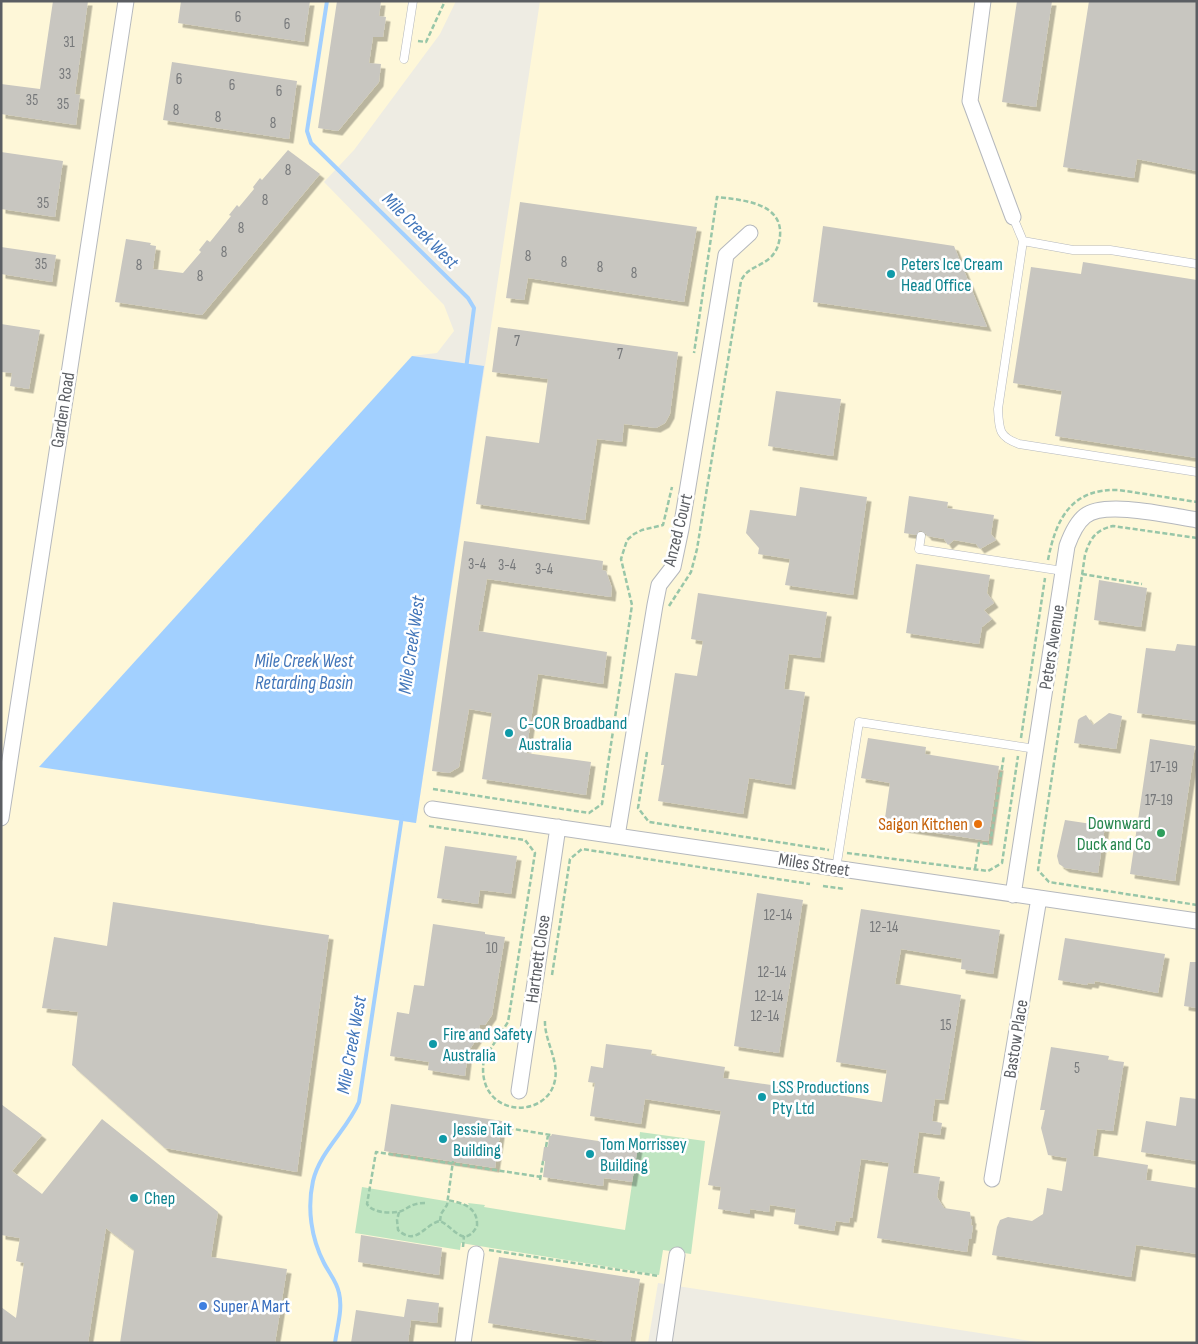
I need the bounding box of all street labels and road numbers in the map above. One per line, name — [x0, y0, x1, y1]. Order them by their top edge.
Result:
street label: Garden Road — [47, 371, 79, 449]
street label: Anzed Court — [659, 491, 697, 569]
street label: Peters Avenue — [1035, 603, 1069, 691]
street label: Miles Street — [777, 849, 852, 881]
street label: Hartnett Close — [521, 914, 555, 1004]
street label: Bastow Place — [999, 998, 1033, 1080]

